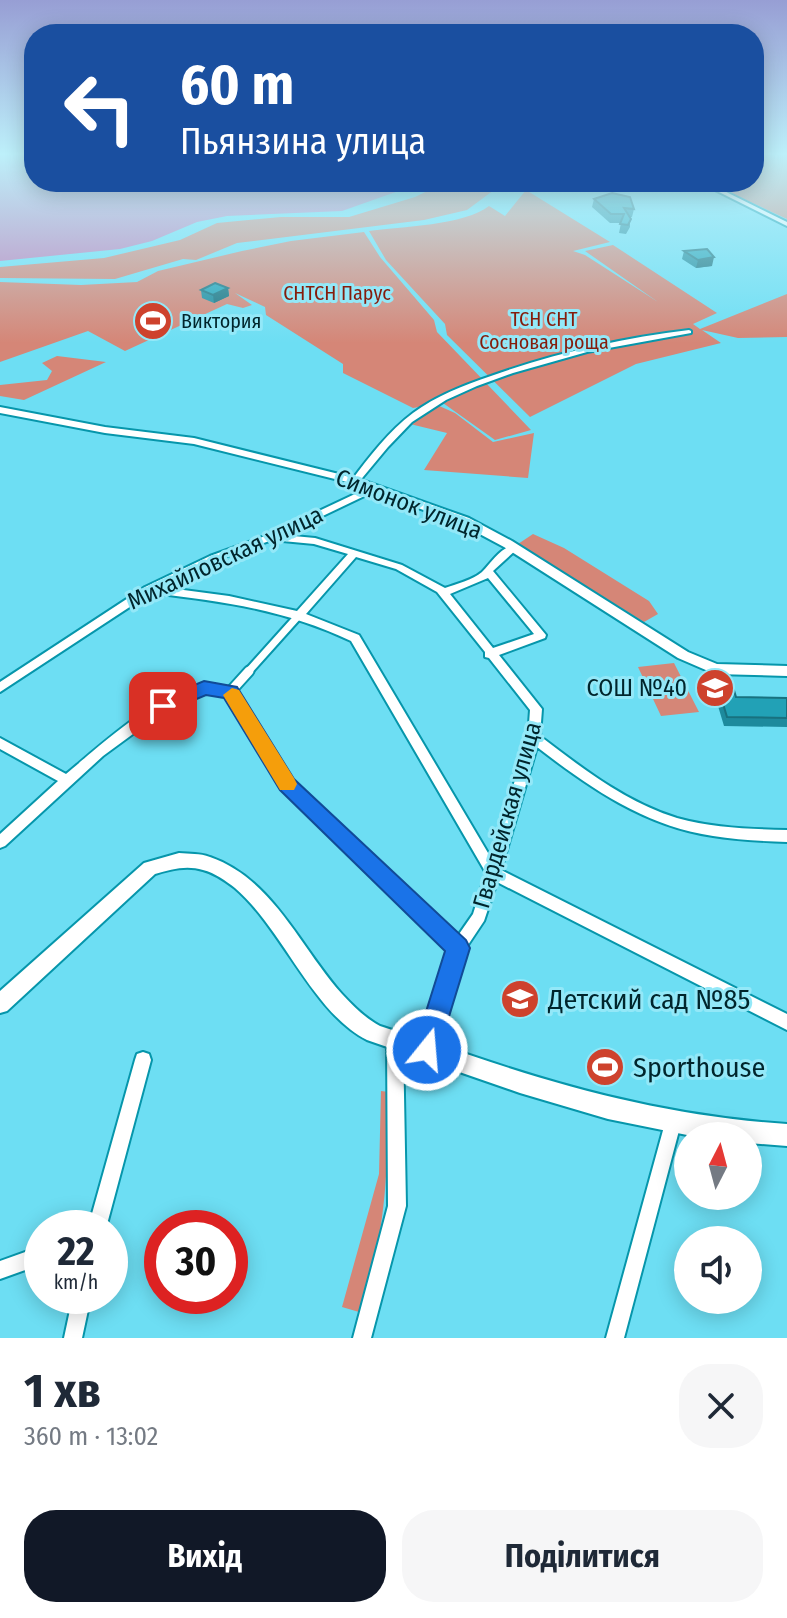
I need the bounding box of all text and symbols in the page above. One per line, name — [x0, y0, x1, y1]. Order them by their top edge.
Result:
text: 60 m — [180, 52, 294, 119]
icon: left — [48, 56, 152, 160]
text: Пьянзина улица — [180, 120, 426, 164]
park label: СНТСН Парус — [283, 281, 391, 305]
sports icon: Виктория — [132, 300, 174, 342]
park label: ТСН СНТ Сосновая роща — [479, 307, 609, 354]
place label: Виктория — [181, 309, 262, 333]
street label: Симонок улица — [332, 463, 486, 545]
street label: Михайловская улица — [123, 500, 327, 616]
school or university icon: СОШ №40 — [694, 667, 736, 709]
pin — [129, 672, 197, 740]
place label: СОШ №40 — [587, 674, 687, 702]
icon: arrive — [141, 684, 185, 728]
street label: Гвардейская улица — [467, 719, 547, 911]
school or university icon: Детский сад №85 — [499, 978, 541, 1020]
place label: Детский сад №85 — [547, 983, 750, 1016]
position arrow — [385, 1008, 469, 1092]
sports icon: Sporthouse — [584, 1046, 626, 1088]
place label: Sporthouse — [633, 1051, 765, 1084]
north arrow — [674, 1122, 762, 1210]
map controls — [674, 1122, 762, 1314]
speed limit sign: 30 — [144, 1210, 248, 1314]
button: sound — [674, 1226, 762, 1314]
text: 22 — [57, 1228, 95, 1276]
text: km/h — [54, 1270, 98, 1294]
text: 1 хв — [24, 1362, 101, 1420]
button: close — [679, 1364, 763, 1448]
text: 360 m · 13:02 — [24, 1421, 158, 1452]
button: Вихід — [24, 1510, 386, 1602]
button: Поділитися — [402, 1510, 763, 1602]

